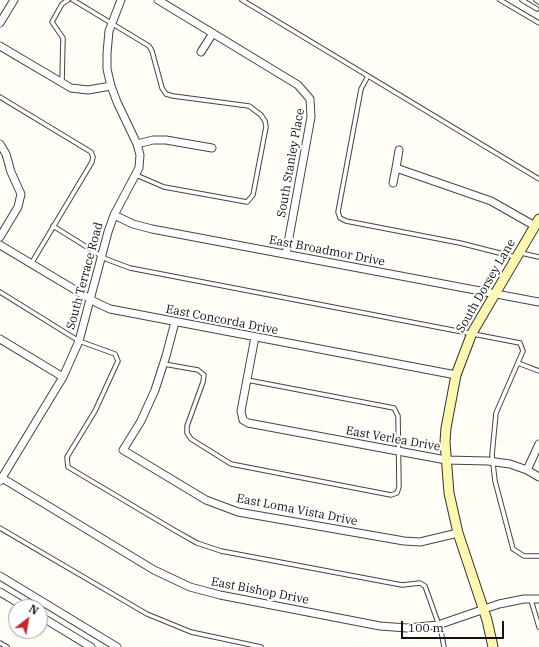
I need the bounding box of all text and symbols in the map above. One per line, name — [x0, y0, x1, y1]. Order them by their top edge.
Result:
street label: South Stanley Place — [274, 107, 308, 219]
street label: South Terrace Road — [64, 221, 106, 331]
street label: East Broadmor Drive — [268, 233, 386, 269]
street label: South Dorsey Lane — [453, 237, 519, 335]
street label: East Concorda Drive — [165, 302, 279, 338]
street label: East Verlea Drive — [345, 424, 441, 454]
street label: East Loma Vista Drive — [235, 491, 359, 529]
street label: East Bishop Drive — [210, 574, 310, 608]
north arrow — [8, 599, 48, 639]
text: N — [26, 601, 41, 618]
scale bar — [403, 613, 506, 639]
text: 100 m — [408, 620, 444, 635]

